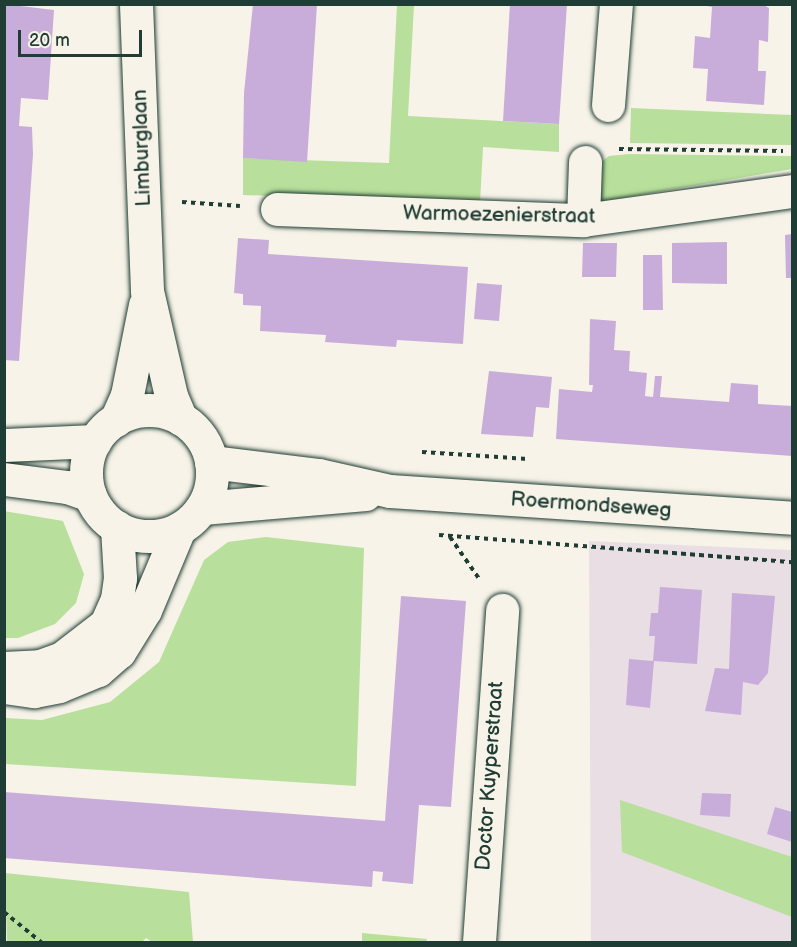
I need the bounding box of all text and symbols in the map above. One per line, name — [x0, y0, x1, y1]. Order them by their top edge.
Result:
scale bar — [21, 18, 146, 56]
text: 20 m — [29, 30, 70, 51]
street label: Limburglaan — [127, 89, 157, 207]
street label: Warmoezenierstraat — [403, 201, 595, 229]
street label: Roermondseweg — [510, 487, 672, 523]
street label: Doctor Kuyperstraat — [471, 680, 509, 872]

